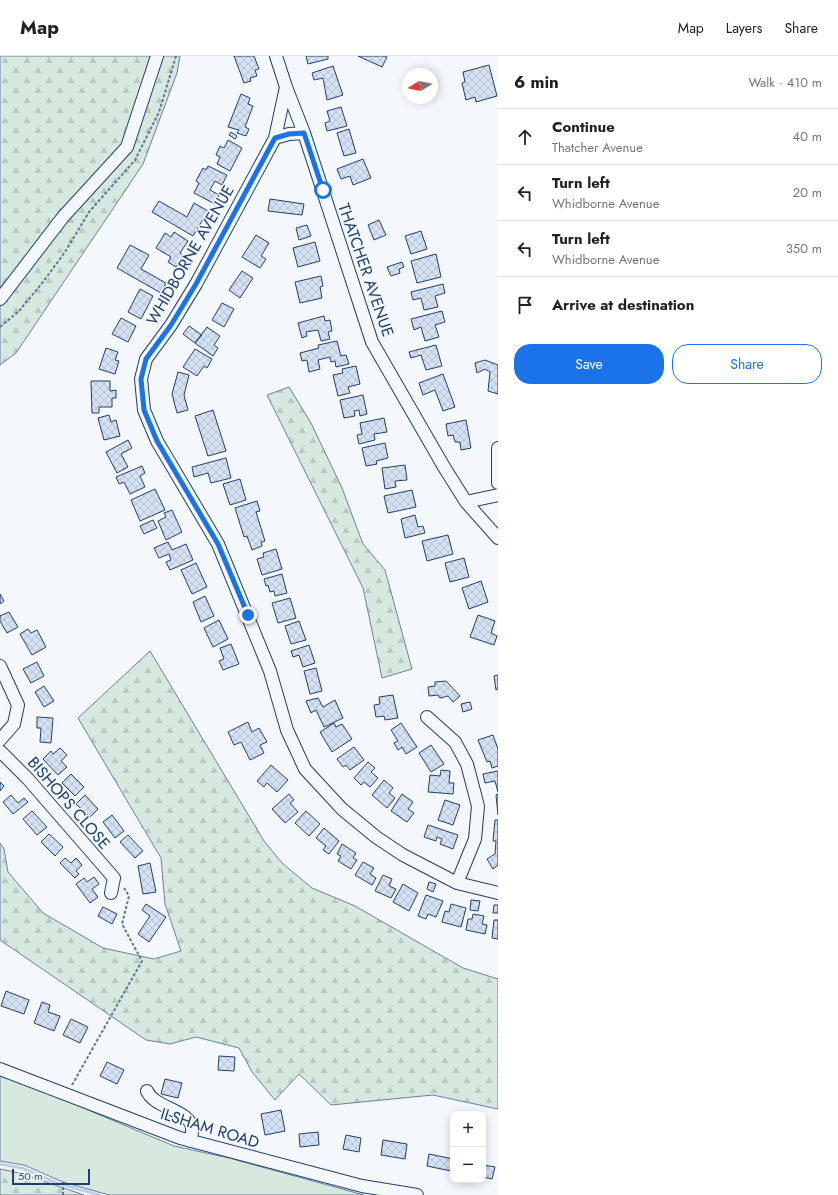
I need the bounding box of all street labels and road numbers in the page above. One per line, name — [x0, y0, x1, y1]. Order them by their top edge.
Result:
street label: WHIDBORNE AVENUE — [141, 181, 239, 329]
street label: THATCHER AVENUE — [332, 200, 400, 340]
street label: BISHOPS CLOSE — [22, 752, 116, 854]
street label: ILSHAM ROAD — [158, 1102, 262, 1154]

